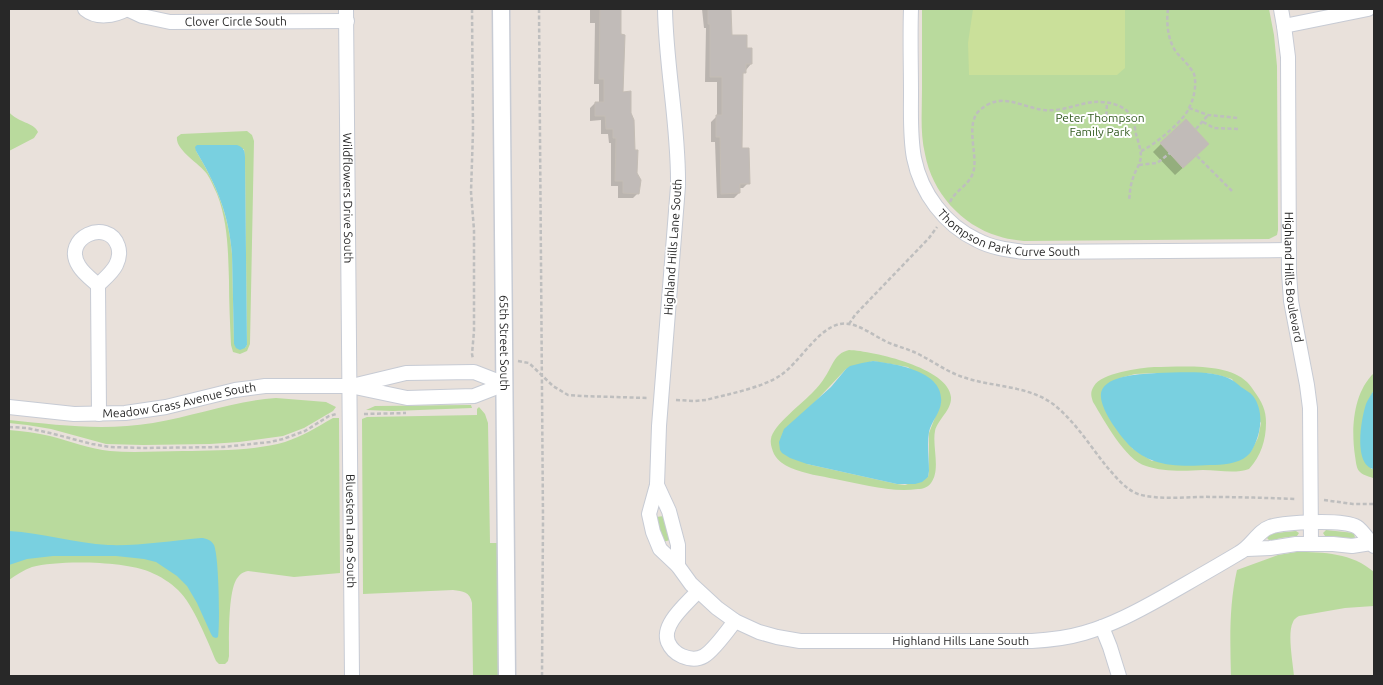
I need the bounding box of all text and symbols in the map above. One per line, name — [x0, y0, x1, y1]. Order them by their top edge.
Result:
street label: Clover Circle South — [185, 14, 287, 28]
park label: Peter Thompson Family Park — [1055, 111, 1145, 138]
street label: Wildflowers Drive South — [341, 133, 355, 263]
street label: Highland Hills Lane South — [661, 178, 684, 316]
street label: Thompson Park Curve South — [935, 206, 1080, 258]
street label: Highland Hills Boulevard — [1283, 212, 1306, 344]
street label: 65th Street South — [498, 295, 511, 391]
street label: Meadow Grass Avenue South — [102, 380, 257, 419]
street label: Bluestem Lane South — [344, 474, 358, 588]
street label: Highland Hills Lane South — [892, 634, 1029, 647]

